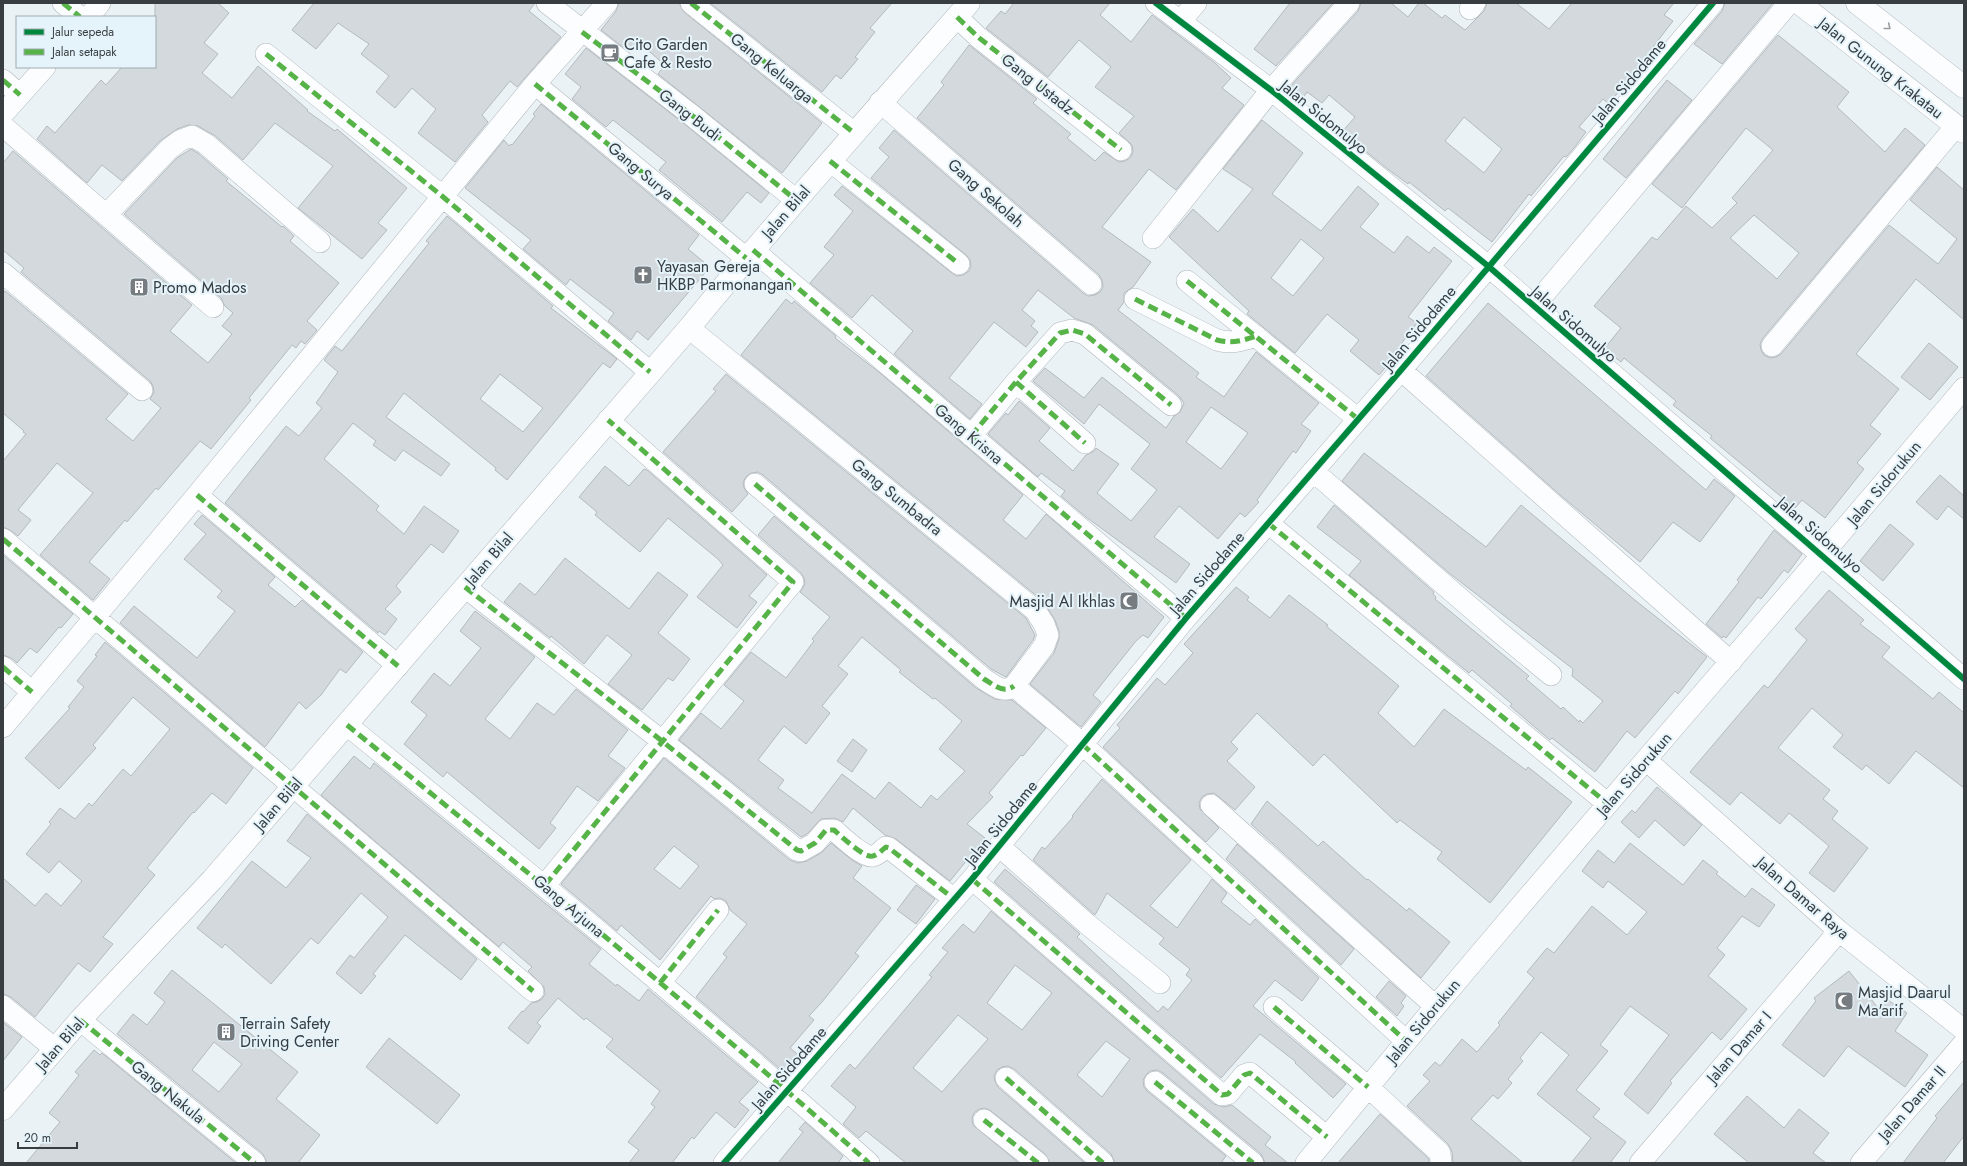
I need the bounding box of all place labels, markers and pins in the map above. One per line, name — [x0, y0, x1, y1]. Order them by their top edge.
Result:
place label: Cito Garden Cafe & Resto — [624, 33, 712, 74]
cafe icon: Cito Garden Cafe & Resto — [599, 42, 621, 64]
place label: Yayasan Gereja HKBP Parmonangan — [657, 255, 792, 296]
church icon: Yayasan Gereja HKBP Parmonangan — [632, 264, 654, 286]
building icon: Promo Mados — [128, 276, 150, 298]
place label: Promo Mados — [153, 276, 246, 299]
place label: Masjid Al Ikhlas — [1010, 590, 1115, 613]
mosque icon: Masjid Al Ikhlas — [1118, 590, 1140, 612]
place label: Masjid Daarul Ma'arif — [1858, 981, 1951, 1022]
mosque icon: Masjid Daarul Ma'arif — [1833, 990, 1855, 1012]
place label: Terrain Safety Driving Center — [240, 1012, 340, 1053]
building icon: Terrain Safety Driving Center — [215, 1021, 237, 1043]

